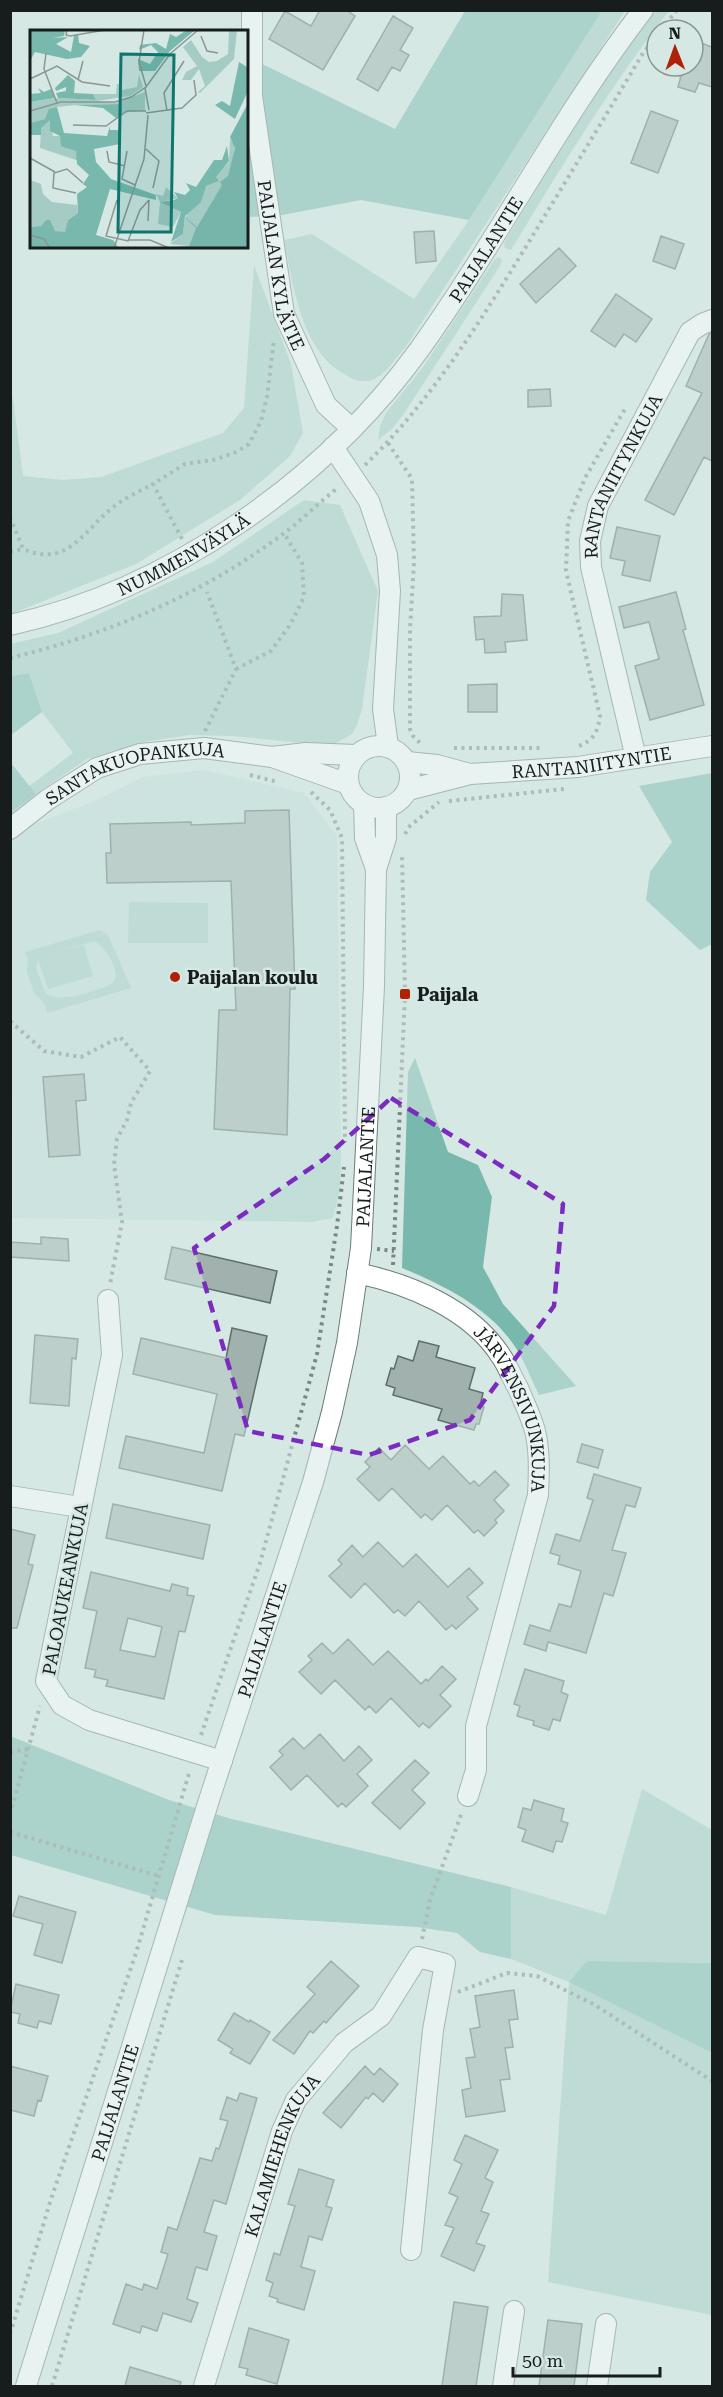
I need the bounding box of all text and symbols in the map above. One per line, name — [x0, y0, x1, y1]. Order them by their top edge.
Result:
north arrow — [645, 18, 705, 78]
text: N — [668, 24, 681, 43]
inset map — [30, 30, 248, 248]
street label: PAIJALAN KYLÄTIE — [254, 179, 310, 354]
street label: PAIJALANTIE — [444, 192, 527, 306]
street label: RANTANIITYNKUJA — [579, 390, 666, 559]
street label: NUMMENVÄYLÄ — [114, 509, 254, 600]
street label: SANTAKUOPANKUJA — [41, 737, 227, 809]
street label: RANTANIITYNTIE — [511, 742, 673, 782]
place label: Paijalan koulu — [187, 967, 318, 988]
marker: Paijalan koulu — [168, 970, 182, 984]
place label: Paijala — [417, 984, 479, 1005]
marker: Paijala — [398, 987, 412, 1001]
street label: PAIJALANTIE — [352, 1106, 379, 1228]
street label: JÄRVENSIVUNKUJA — [470, 1320, 549, 1493]
street label: PALOAUKEANKUJA — [38, 1501, 92, 1677]
street label: PAIJALANTIE — [233, 1578, 290, 1700]
street label: PAIJALANTIE — [86, 2042, 143, 2163]
street label: KALAMIEHENKUJA — [240, 2069, 324, 2239]
scale bar — [513, 2340, 660, 2378]
text: 50 m — [522, 2350, 563, 2371]

